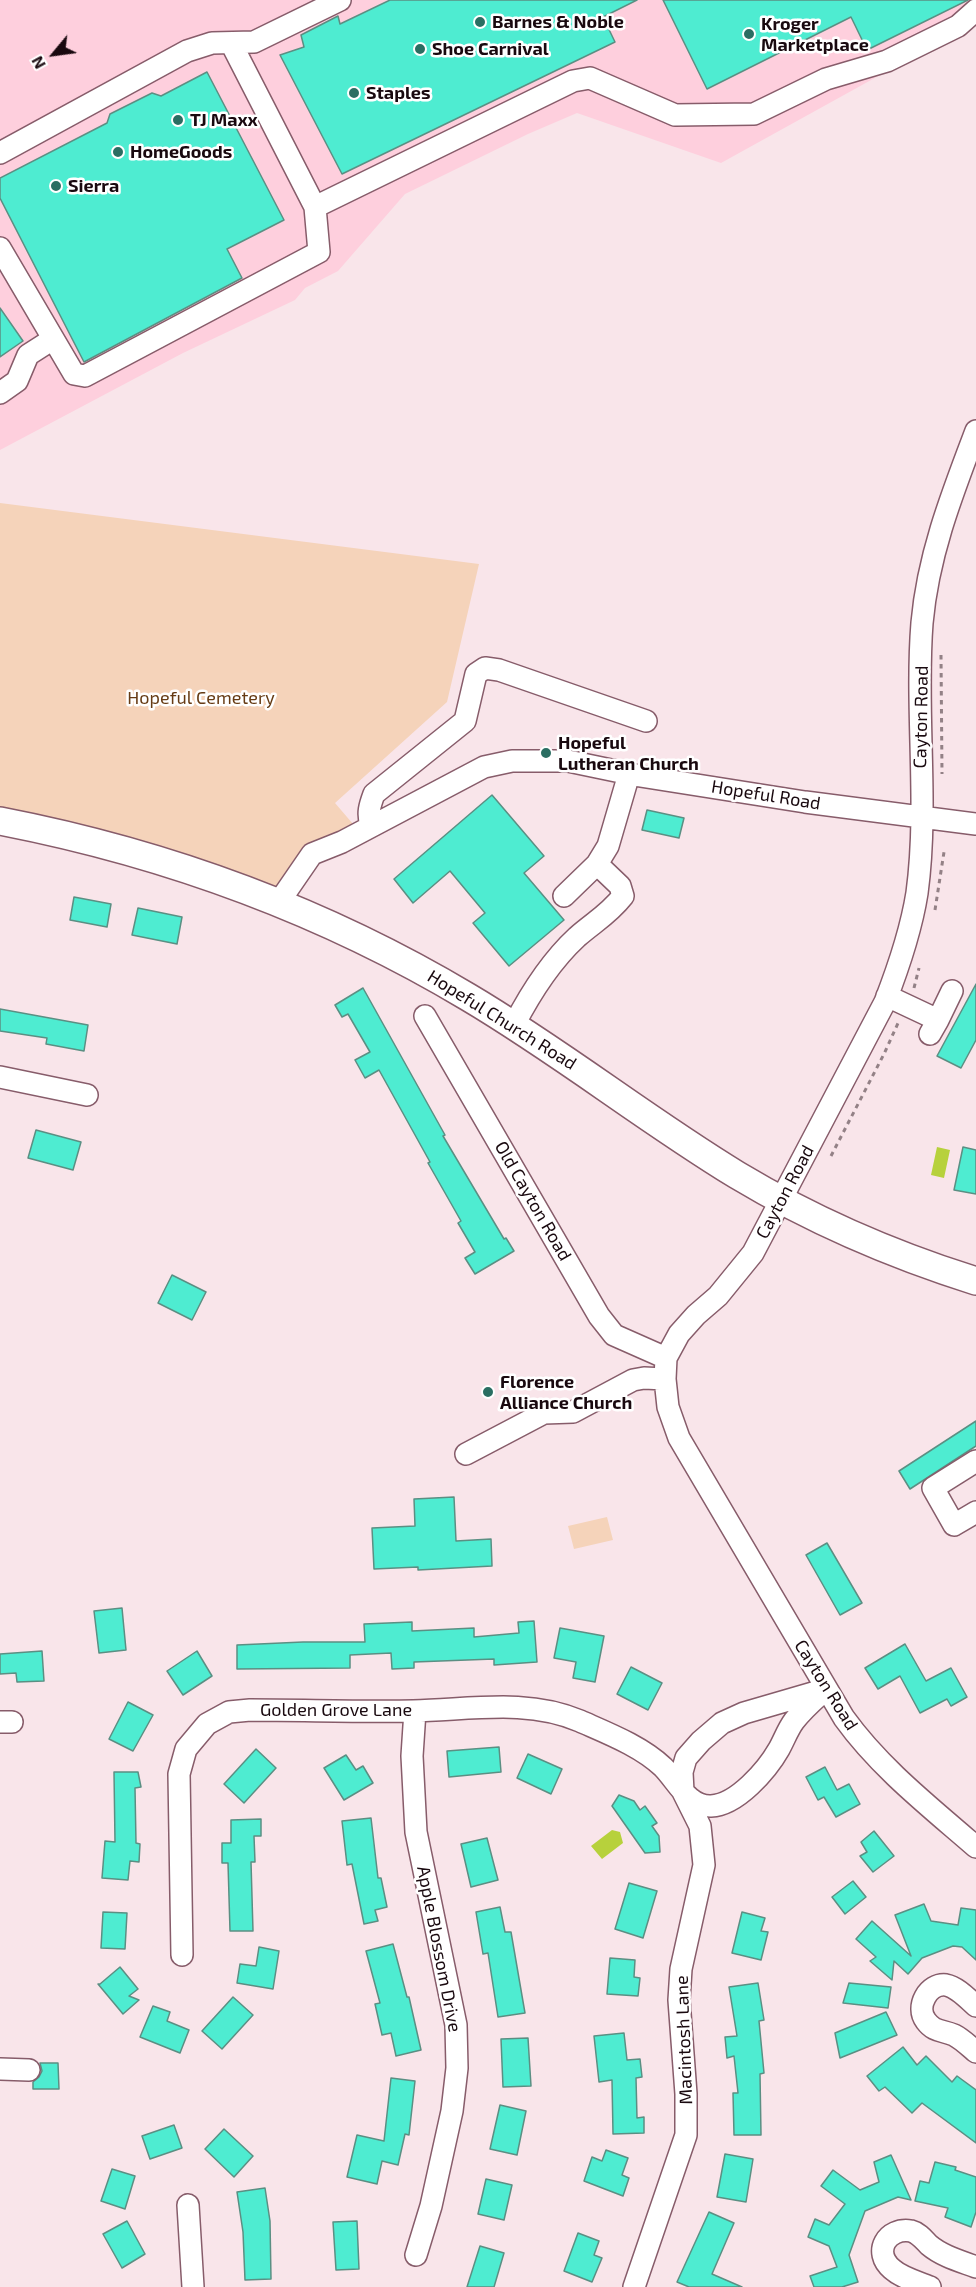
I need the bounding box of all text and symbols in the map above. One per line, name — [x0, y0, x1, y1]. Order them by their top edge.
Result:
place label: Barnes & Noble — [492, 11, 624, 33]
place label: Kroger Marketplace — [761, 13, 869, 56]
marker: Barnes & Noble — [473, 15, 487, 29]
north arrow — [24, 24, 84, 84]
marker: Kroger Marketplace — [742, 27, 756, 41]
place label: Shoe Carnival — [432, 38, 549, 60]
marker: Shoe Carnival — [413, 42, 427, 56]
text: N — [27, 53, 49, 73]
place label: Staples — [366, 82, 431, 104]
marker: Staples — [347, 86, 361, 100]
place label: TJ Maxx — [190, 109, 258, 131]
marker: TJ Maxx — [171, 113, 185, 127]
place label: HomeGoods — [130, 141, 232, 163]
marker: HomeGoods — [111, 145, 125, 159]
place label: Sierra — [68, 175, 119, 197]
marker: Sierra — [49, 179, 63, 193]
street label: Cayton Road — [909, 665, 933, 769]
park label: Hopeful Cemetery — [127, 687, 275, 709]
place label: Hopeful Lutheran Church — [558, 732, 699, 774]
marker: Hopeful Lutheran Church — [539, 746, 553, 760]
street label: Hopeful Road — [710, 776, 822, 814]
street label: Hopeful Church Road — [424, 965, 580, 1075]
street label: Old Cayton Road — [490, 1137, 576, 1265]
street label: Cayton Road — [751, 1142, 819, 1242]
place label: Florence Alliance Church — [500, 1371, 632, 1414]
marker: Florence Alliance Church — [481, 1385, 495, 1399]
street label: Cayton Road — [790, 1636, 862, 1734]
street label: Golden Grove Lane — [260, 1699, 412, 1721]
street label: Apple Blossom Drive — [412, 1864, 466, 2034]
street label: Macintosh Lane — [671, 1975, 697, 2105]

